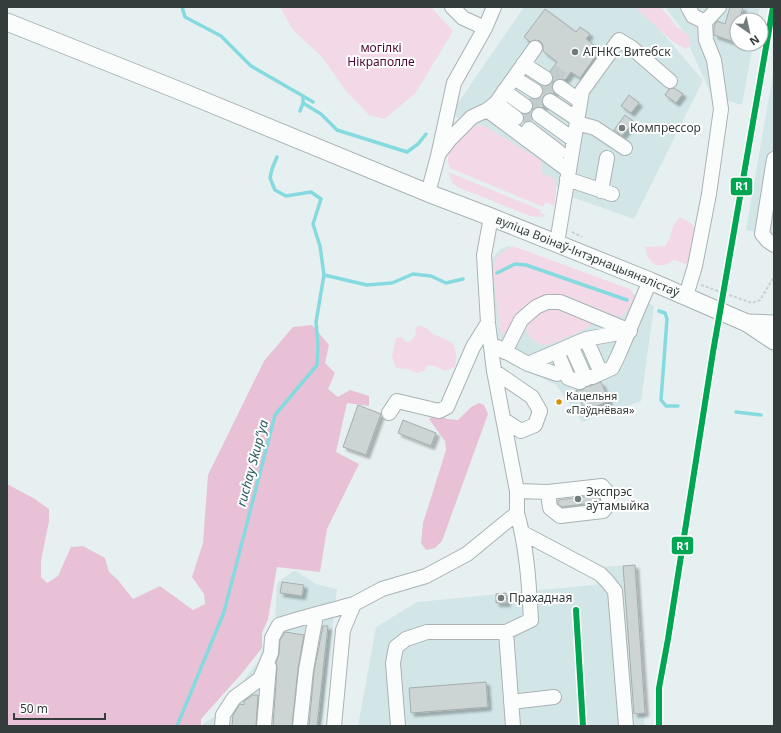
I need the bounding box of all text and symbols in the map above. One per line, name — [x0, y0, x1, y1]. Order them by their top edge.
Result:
north arrow — [729, 12, 769, 52]
text: N — [747, 32, 763, 49]
park label: могілкі Нікраполле — [347, 39, 415, 70]
place label: АГНКС Витебск — [583, 43, 671, 60]
marker: АГНКС Витебск — [570, 47, 580, 57]
place label: Компрессор — [630, 119, 701, 136]
marker: Компрессор — [617, 123, 627, 133]
line badge: R1 — [730, 177, 753, 196]
text: R1 — [735, 178, 749, 193]
street label: вуліца Воінаў-Інтэрнацыяналістаў — [493, 211, 683, 301]
place label: Кацельня «Паўднёвая» — [566, 388, 635, 417]
marker: Кацельня «Паўднёвая» — [554, 397, 564, 407]
water label: ruchay Skup’’ya — [232, 417, 272, 508]
place label: Экспрэс аўтамыйка — [586, 483, 650, 514]
marker: Экспрэс аўтамыйка — [573, 494, 583, 504]
line badge: R1 — [671, 536, 694, 555]
text: R1 — [676, 538, 690, 553]
place label: Прахадная — [509, 589, 572, 606]
marker: Прахадная — [496, 593, 506, 603]
scale bar — [14, 695, 105, 721]
text: 50 m — [20, 700, 48, 717]

